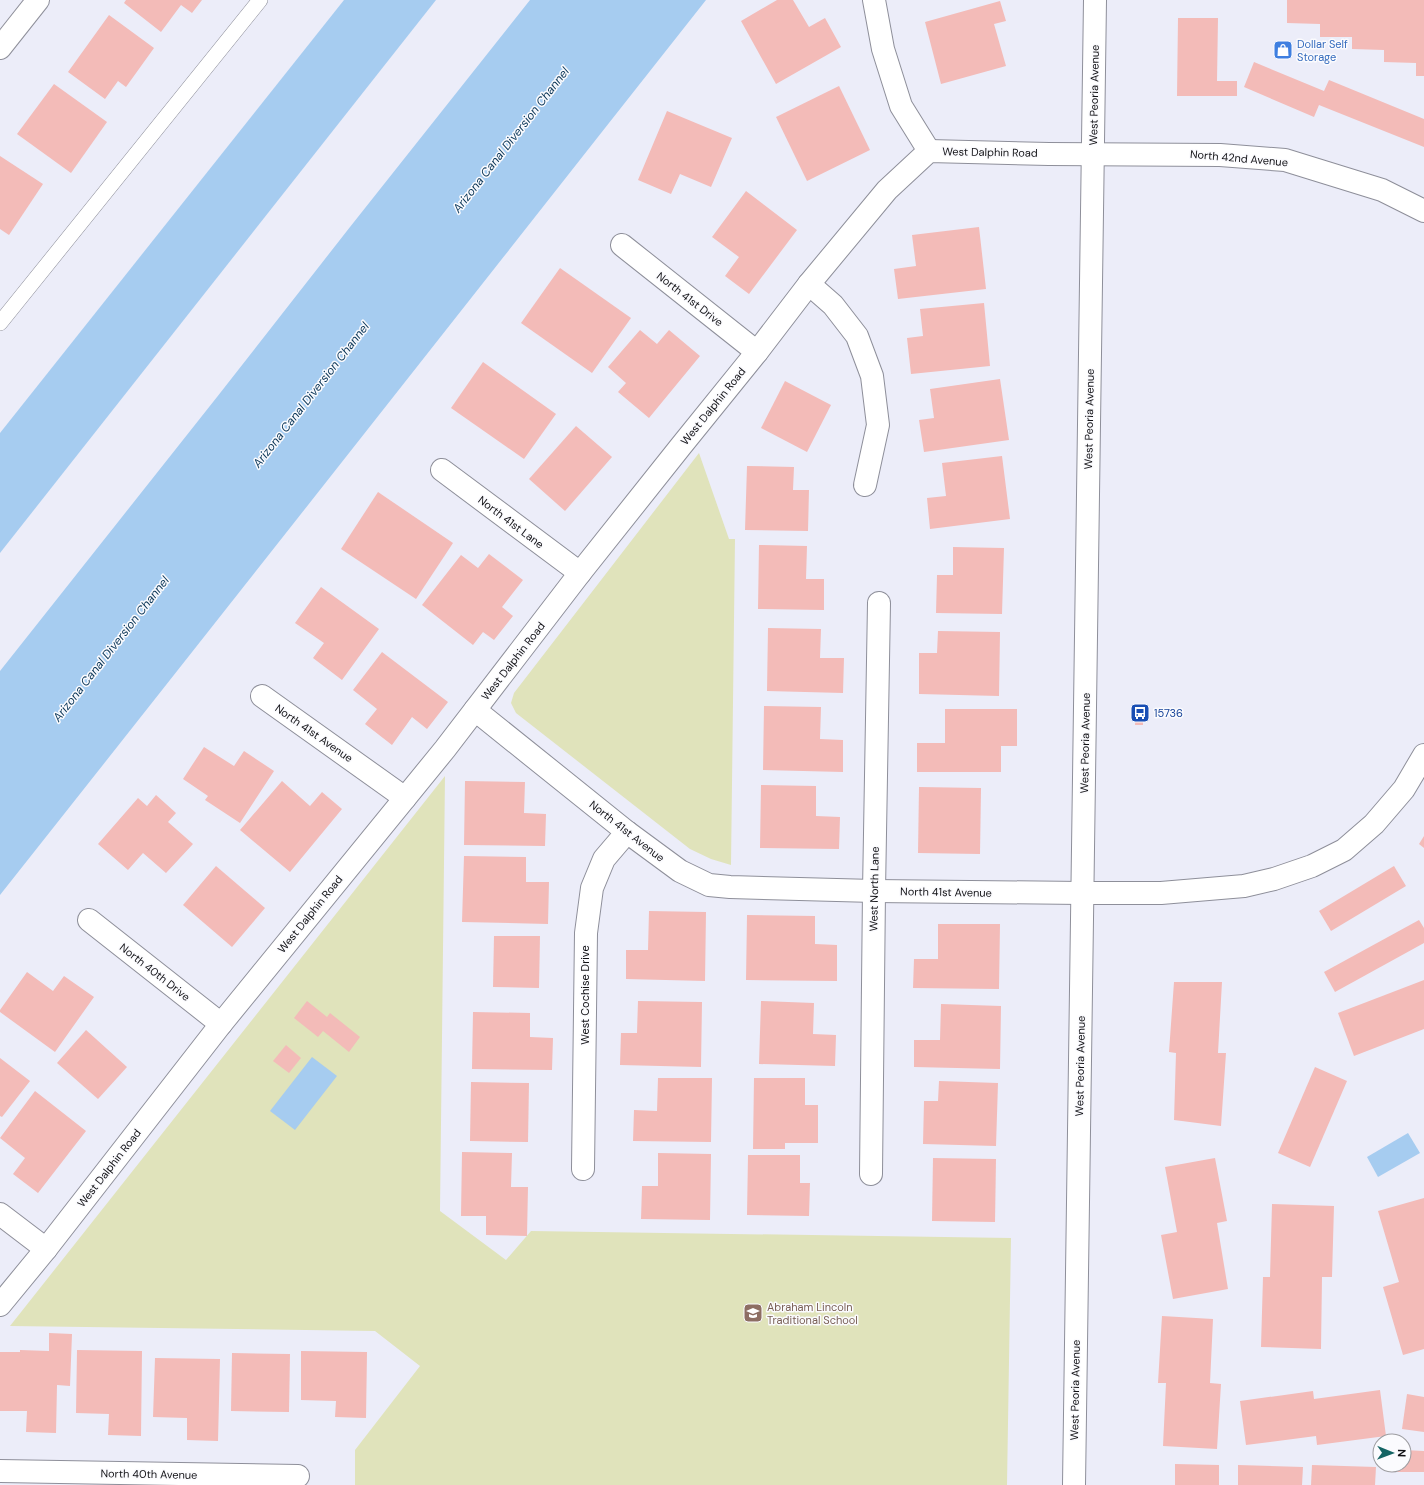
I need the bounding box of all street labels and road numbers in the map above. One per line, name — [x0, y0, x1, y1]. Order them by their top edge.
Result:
street label: West Peoria Avenue — [1086, 45, 1102, 145]
street label: West Dalphin Road — [942, 144, 1038, 160]
street label: North 42nd Avenue — [1189, 147, 1289, 169]
street label: North 41st Drive — [654, 269, 726, 329]
street label: West Dalphin Road — [677, 364, 749, 448]
street label: West Peoria Avenue — [1081, 369, 1097, 469]
street label: North 41st Lane — [475, 493, 547, 551]
street label: West Dalphin Road — [478, 619, 548, 703]
street label: West Peoria Avenue — [1077, 693, 1093, 793]
street label: North 41st Avenue — [272, 701, 356, 765]
street label: North 41st Avenue — [587, 797, 667, 865]
street label: West North Lane — [866, 846, 882, 932]
street label: West Dalphin Road — [274, 872, 346, 956]
street label: North 41st Avenue — [900, 884, 992, 900]
street label: North 40th Drive — [117, 940, 193, 1004]
street label: West Cochise Drive — [578, 945, 592, 1045]
street label: West Peoria Avenue — [1072, 1016, 1088, 1116]
street label: West Dalphin Road — [74, 1126, 144, 1210]
street label: West Peoria Avenue — [1067, 1340, 1083, 1440]
street label: North 40th Avenue — [100, 1466, 198, 1482]

